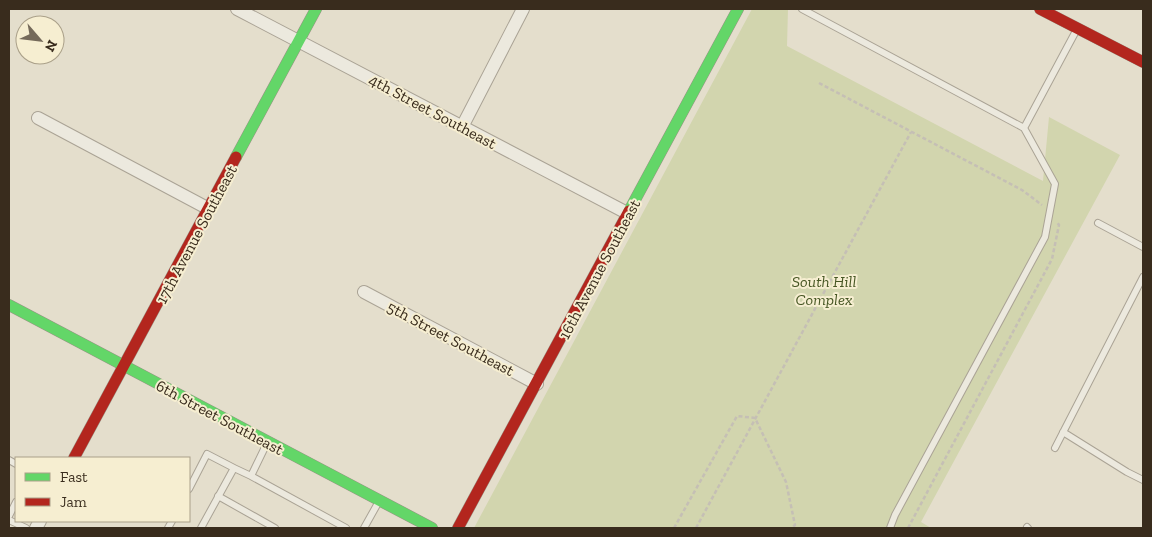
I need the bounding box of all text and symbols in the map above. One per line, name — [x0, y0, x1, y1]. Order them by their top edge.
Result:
north arrow — [15, 15, 65, 65]
text: N — [41, 37, 61, 55]
street label: 4th Street Southeast — [366, 70, 500, 153]
street label: 17th Avenue Southeast — [152, 162, 241, 307]
street label: 16th Avenue Southeast — [555, 196, 644, 342]
park label: South Hill Complex — [792, 272, 856, 309]
street label: 5th Street Southeast — [384, 297, 518, 380]
street label: 6th Street Southeast — [153, 376, 287, 459]
legend — [15, 457, 190, 522]
text: Fast — [60, 468, 88, 486]
text: Jam — [60, 493, 87, 511]

